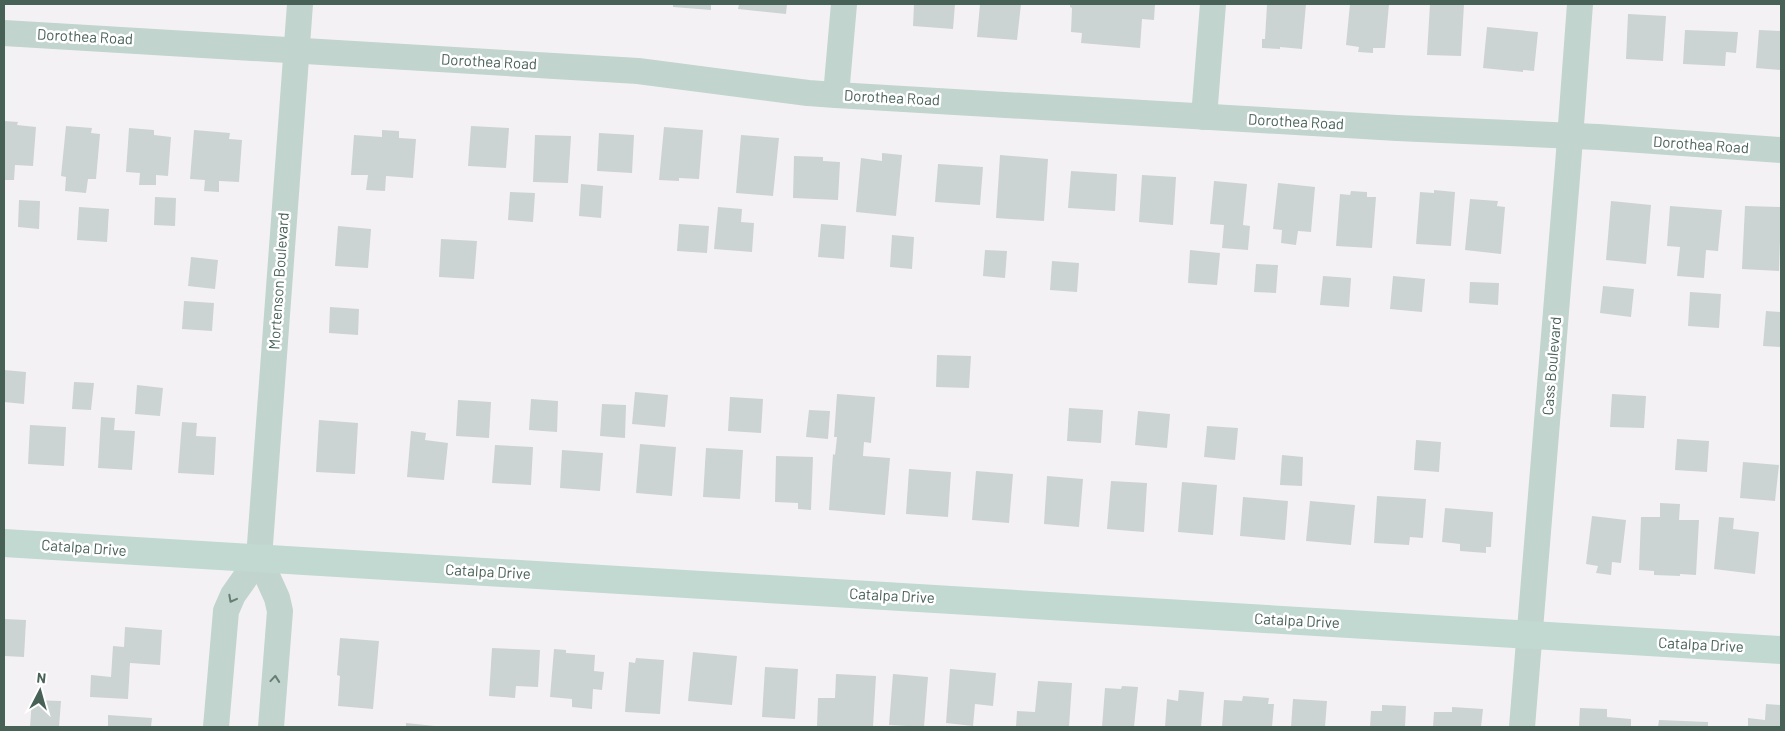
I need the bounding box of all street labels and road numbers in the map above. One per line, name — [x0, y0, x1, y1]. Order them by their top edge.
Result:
street label: Dorothea Road — [37, 24, 134, 48]
street label: Dorothea Road — [441, 49, 538, 73]
street label: Dorothea Road — [844, 85, 941, 109]
street label: Dorothea Road — [1248, 109, 1345, 133]
street label: Dorothea Road — [1653, 132, 1750, 156]
street label: Mortenson Boulevard — [264, 212, 292, 350]
street label: Cass Boulevard — [1538, 316, 1564, 416]
street label: Catalpa Drive — [41, 535, 127, 559]
street label: Catalpa Drive — [445, 560, 531, 582]
street label: Catalpa Drive — [849, 584, 935, 606]
street label: Catalpa Drive — [1254, 609, 1340, 631]
street label: Catalpa Drive — [1658, 633, 1744, 655]

